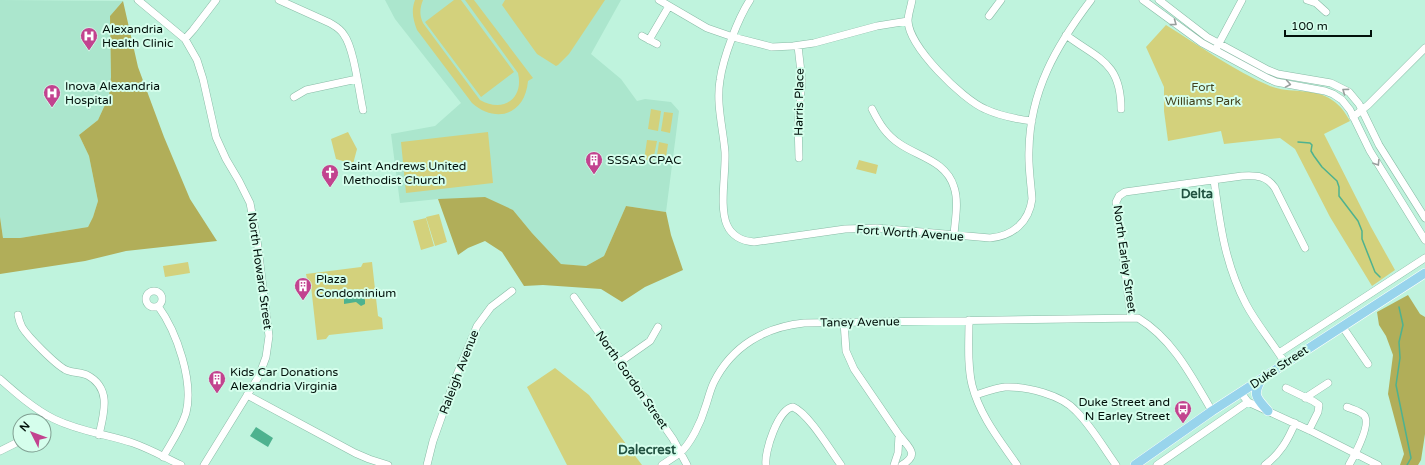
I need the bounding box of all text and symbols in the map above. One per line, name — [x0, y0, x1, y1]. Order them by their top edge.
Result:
scale bar — [1285, 12, 1371, 38]
one-way arrow — [1170, 18, 1177, 26]
text: 100 m — [1291, 19, 1328, 33]
place label: Alexandria Health Clinic — [102, 22, 173, 50]
hospital icon: Alexandria Health Clinic — [79, 26, 99, 51]
street label: Harris Place — [791, 68, 807, 136]
place label: Inova Alexandria Hospital — [65, 79, 160, 107]
park label: Fort Williams Park — [1165, 80, 1242, 108]
one-way arrow — [1285, 80, 1291, 88]
hospital icon: Inova Alexandria Hospital — [42, 83, 62, 108]
one-way arrow — [1343, 89, 1350, 96]
building icon: SSSAS CPAC — [584, 150, 604, 175]
place label: SSSAS CPAC — [607, 153, 682, 167]
place label: Saint Andrews United Methodist Church — [343, 159, 466, 187]
one-way arrow — [1373, 159, 1380, 166]
church icon: Saint Andrews United Methodist Church — [320, 163, 340, 188]
district label: Delta — [1181, 186, 1213, 202]
street label: North Earley Street — [1110, 204, 1140, 314]
street label: North Howard Street — [245, 212, 275, 331]
street label: Fort Worth Avenue — [856, 222, 964, 244]
place label: Plaza Condominium — [316, 272, 396, 300]
building icon: Plaza Condominium — [293, 276, 313, 301]
street label: Taney Avenue — [820, 314, 900, 330]
street label: Raleigh Avenue — [437, 328, 482, 416]
street label: North Gordon Street — [593, 328, 671, 432]
street label: Duke Street — [1247, 342, 1311, 392]
place label: Kids Car Donations Alexandria Virginia — [230, 365, 338, 393]
building icon: Kids Car Donations Alexandria Virginia — [207, 369, 227, 394]
place label: Duke Street and N Earley Street — [1078, 395, 1170, 423]
bus stop icon: Duke Street and N Earley Street — [1173, 399, 1193, 424]
north arrow — [12, 413, 52, 453]
text: N — [17, 419, 33, 434]
district label: Dalecrest — [618, 442, 676, 458]

